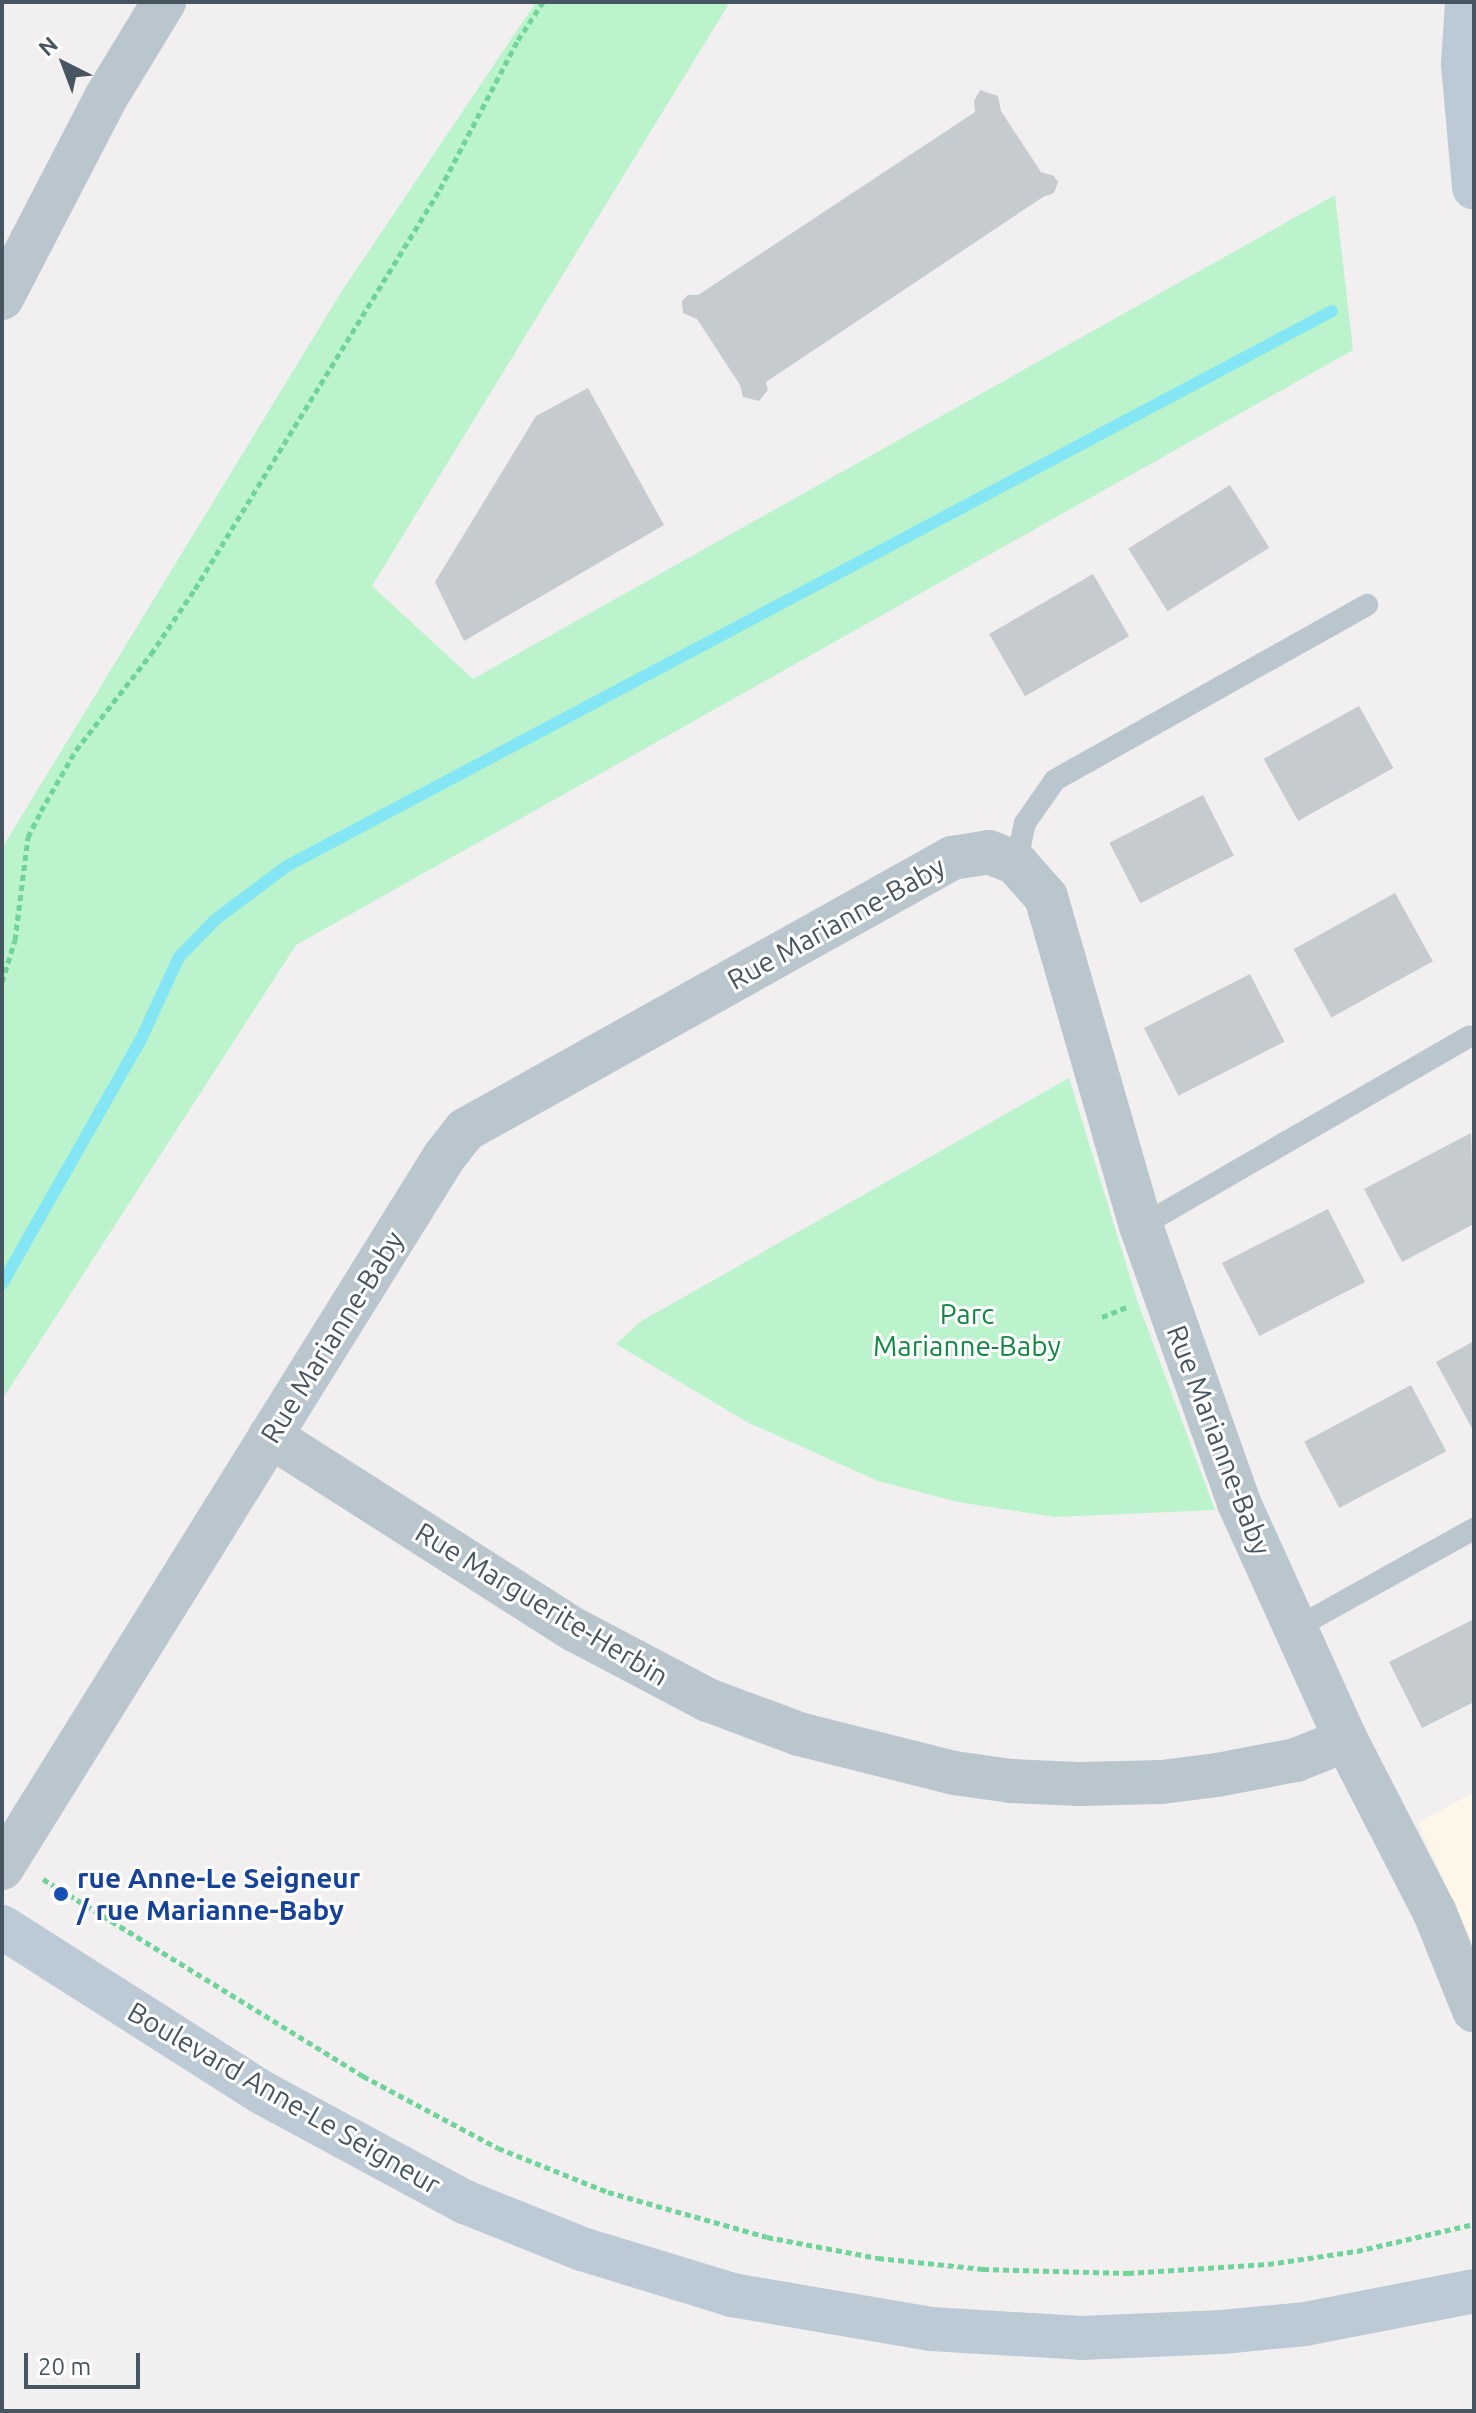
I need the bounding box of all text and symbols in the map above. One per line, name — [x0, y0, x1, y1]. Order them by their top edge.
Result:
north arrow — [24, 24, 104, 104]
text: N — [33, 31, 62, 61]
street label: Rue Marianne-Baby — [721, 849, 951, 997]
street label: Rue Marianne-Baby — [253, 1225, 411, 1449]
park label: Parc Marianne-Baby — [873, 1297, 1061, 1363]
street label: Rue Marianne-Baby — [1160, 1320, 1278, 1560]
street label: Rue Marguerite-Herbin — [410, 1515, 674, 1693]
place label: rue Anne-Le Seigneur / rue Marianne-Baby — [77, 1861, 360, 1927]
marker: rue Anne-Le Seigneur / rue Marianne-Baby — [52, 1885, 70, 1903]
street label: Boulevard Anne-Le Seigneur — [122, 1995, 446, 2201]
scale bar — [28, 2337, 144, 2387]
text: 20 m — [38, 2353, 91, 2380]

